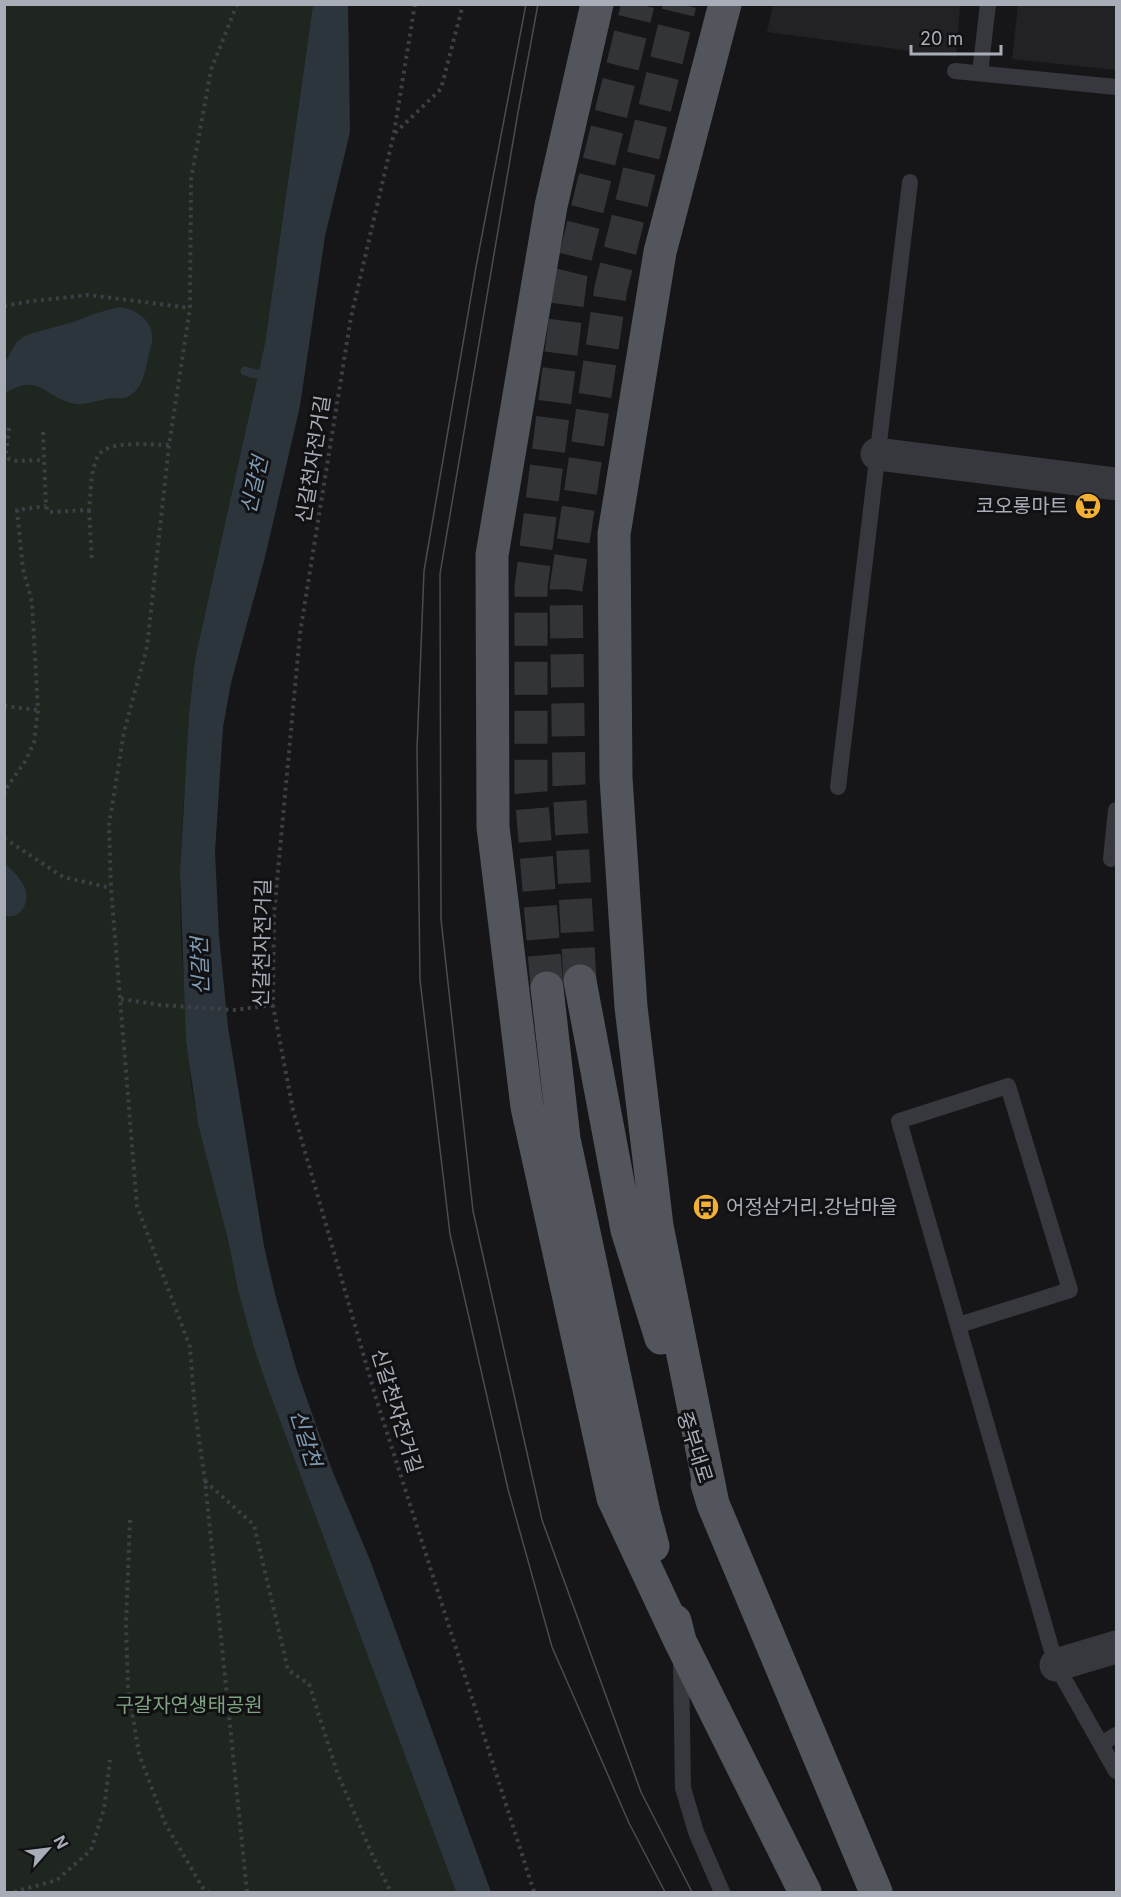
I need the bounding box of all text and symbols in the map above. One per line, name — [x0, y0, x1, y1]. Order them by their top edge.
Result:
scale bar — [911, 18, 1001, 56]
text: 20 m — [920, 28, 963, 49]
street label: 신갈천자전거길 — [291, 394, 335, 524]
water label: 신갈천 — [235, 451, 273, 516]
supermarket icon: 코오롱마트 — [1073, 491, 1103, 521]
place label: 코오롱마트 — [976, 494, 1068, 518]
street label: 신갈천자전거길 — [249, 878, 275, 1008]
water label: 신갈천 — [186, 934, 214, 995]
bus stop icon: 어정삼거리.강남마을 — [691, 1192, 721, 1222]
place label: 어정삼거리.강남마을 — [726, 1195, 897, 1219]
street label: 신갈천자전거길 — [367, 1346, 427, 1476]
water label: 신갈천 — [286, 1407, 327, 1472]
street label: 중부대로 — [672, 1408, 718, 1486]
park label: 구갈자연생태공원 — [115, 1693, 263, 1717]
north arrow — [18, 1819, 78, 1879]
text: N — [50, 1832, 73, 1852]

